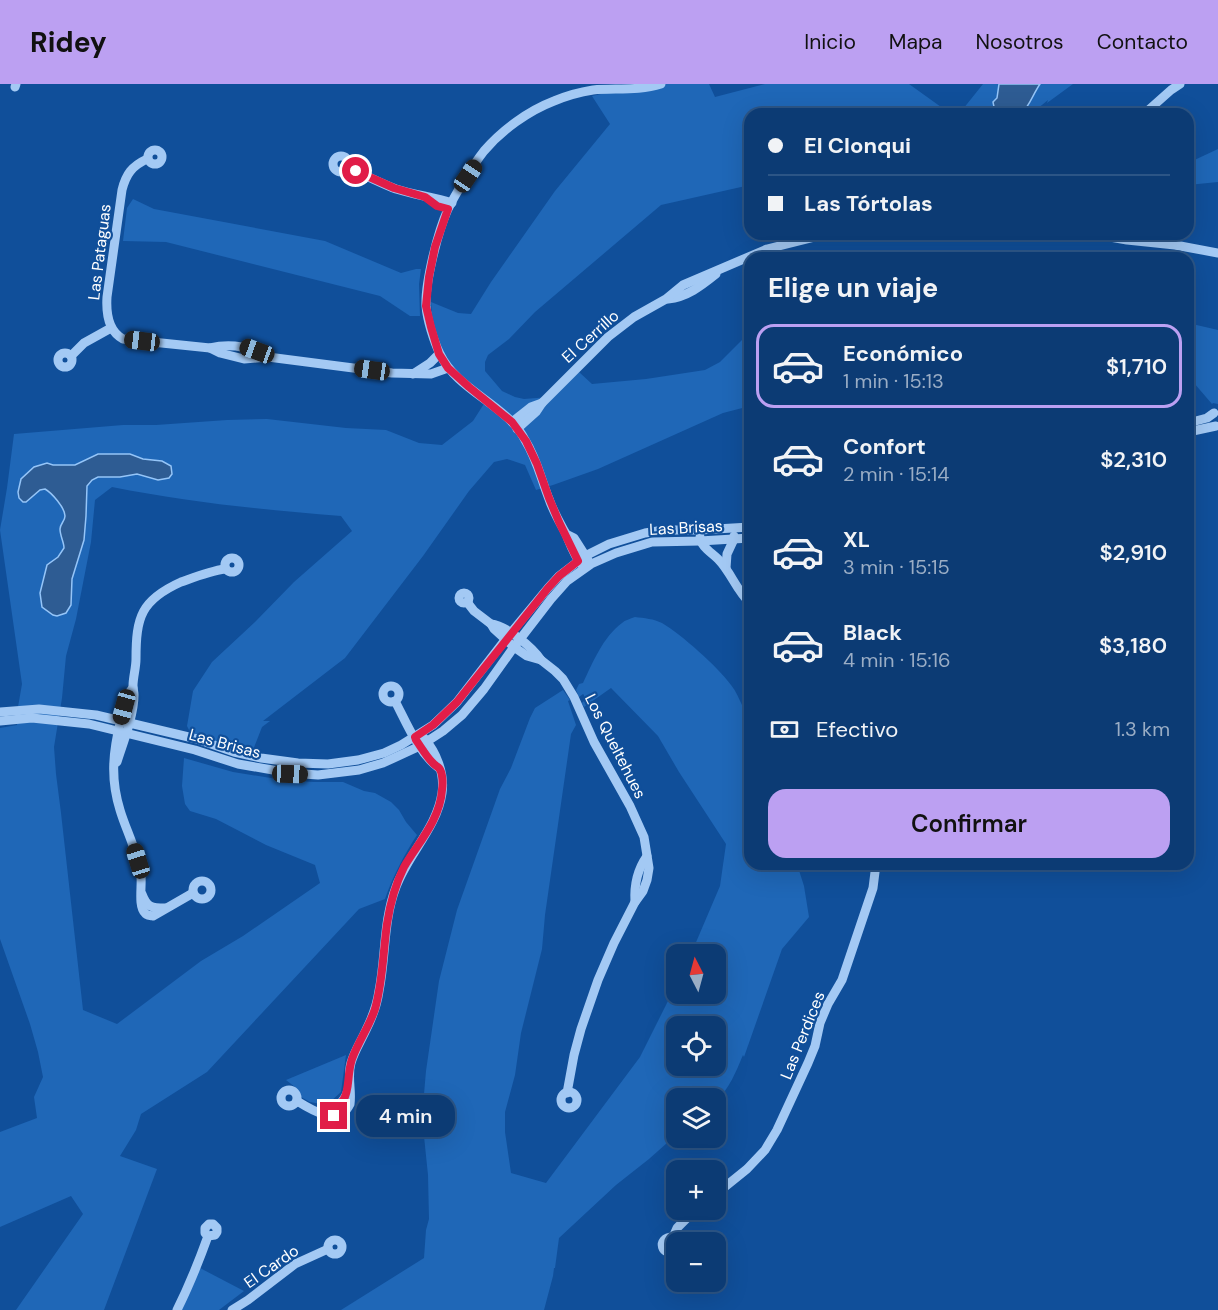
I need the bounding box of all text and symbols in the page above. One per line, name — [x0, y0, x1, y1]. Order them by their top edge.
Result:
text: Ridey — [30, 24, 107, 61]
text: Inicio — [804, 28, 856, 56]
text: Mapa — [889, 28, 943, 56]
text: Nosotros — [976, 28, 1064, 56]
text: Contacto — [1097, 28, 1188, 56]
text: El Clonqui — [804, 131, 911, 160]
car — [450, 156, 486, 196]
route start — [342, 157, 369, 184]
text: Las Tórtolas — [804, 189, 933, 218]
street label: Las Pataguas — [83, 203, 116, 301]
text: Elige un viaje — [768, 270, 938, 305]
street label: El Cerrillo — [557, 305, 623, 368]
car — [123, 330, 161, 352]
car — [237, 336, 277, 366]
icon: car — [771, 339, 825, 393]
text: Económico — [843, 339, 963, 368]
text: $1,710 — [1106, 352, 1167, 381]
car — [353, 359, 391, 381]
text: 1 min · 15:13 — [843, 368, 944, 394]
icon: car — [771, 432, 825, 486]
text: Confort — [843, 432, 926, 461]
text: $2,310 — [1100, 445, 1167, 474]
text: 2 min · 15:14 — [843, 461, 949, 487]
street label: Las Brisas — [649, 515, 723, 540]
icon: car — [771, 525, 825, 579]
text: XL — [843, 525, 870, 554]
text: $2,910 — [1099, 538, 1167, 567]
text: 3 min · 15:15 — [843, 554, 950, 580]
icon: car — [771, 618, 825, 672]
text: Black — [843, 618, 902, 647]
text: $3,180 — [1099, 631, 1167, 660]
text: 4 min · 15:16 — [843, 647, 950, 673]
car — [111, 687, 137, 727]
street label: Los Queltehues — [580, 690, 651, 802]
icon: cash — [768, 713, 801, 746]
text: Efectivo — [816, 715, 898, 744]
text: 1.3 km — [1115, 716, 1170, 742]
street label: Las Brisas — [187, 724, 263, 763]
car — [272, 764, 308, 784]
button: Confirmar — [768, 789, 1170, 858]
car — [124, 841, 152, 881]
north arrow — [666, 944, 726, 1004]
map controls — [666, 944, 726, 1292]
street label: Las Perdices — [775, 988, 830, 1082]
button: locate — [666, 1016, 726, 1076]
button: layers — [666, 1088, 726, 1148]
callout: 4 min — [355, 1095, 454, 1137]
route end — [320, 1102, 347, 1129]
text: 4 min — [379, 1103, 432, 1129]
button: + — [666, 1160, 726, 1220]
button: − — [666, 1232, 726, 1292]
street label: El Cardo — [240, 1240, 303, 1293]

